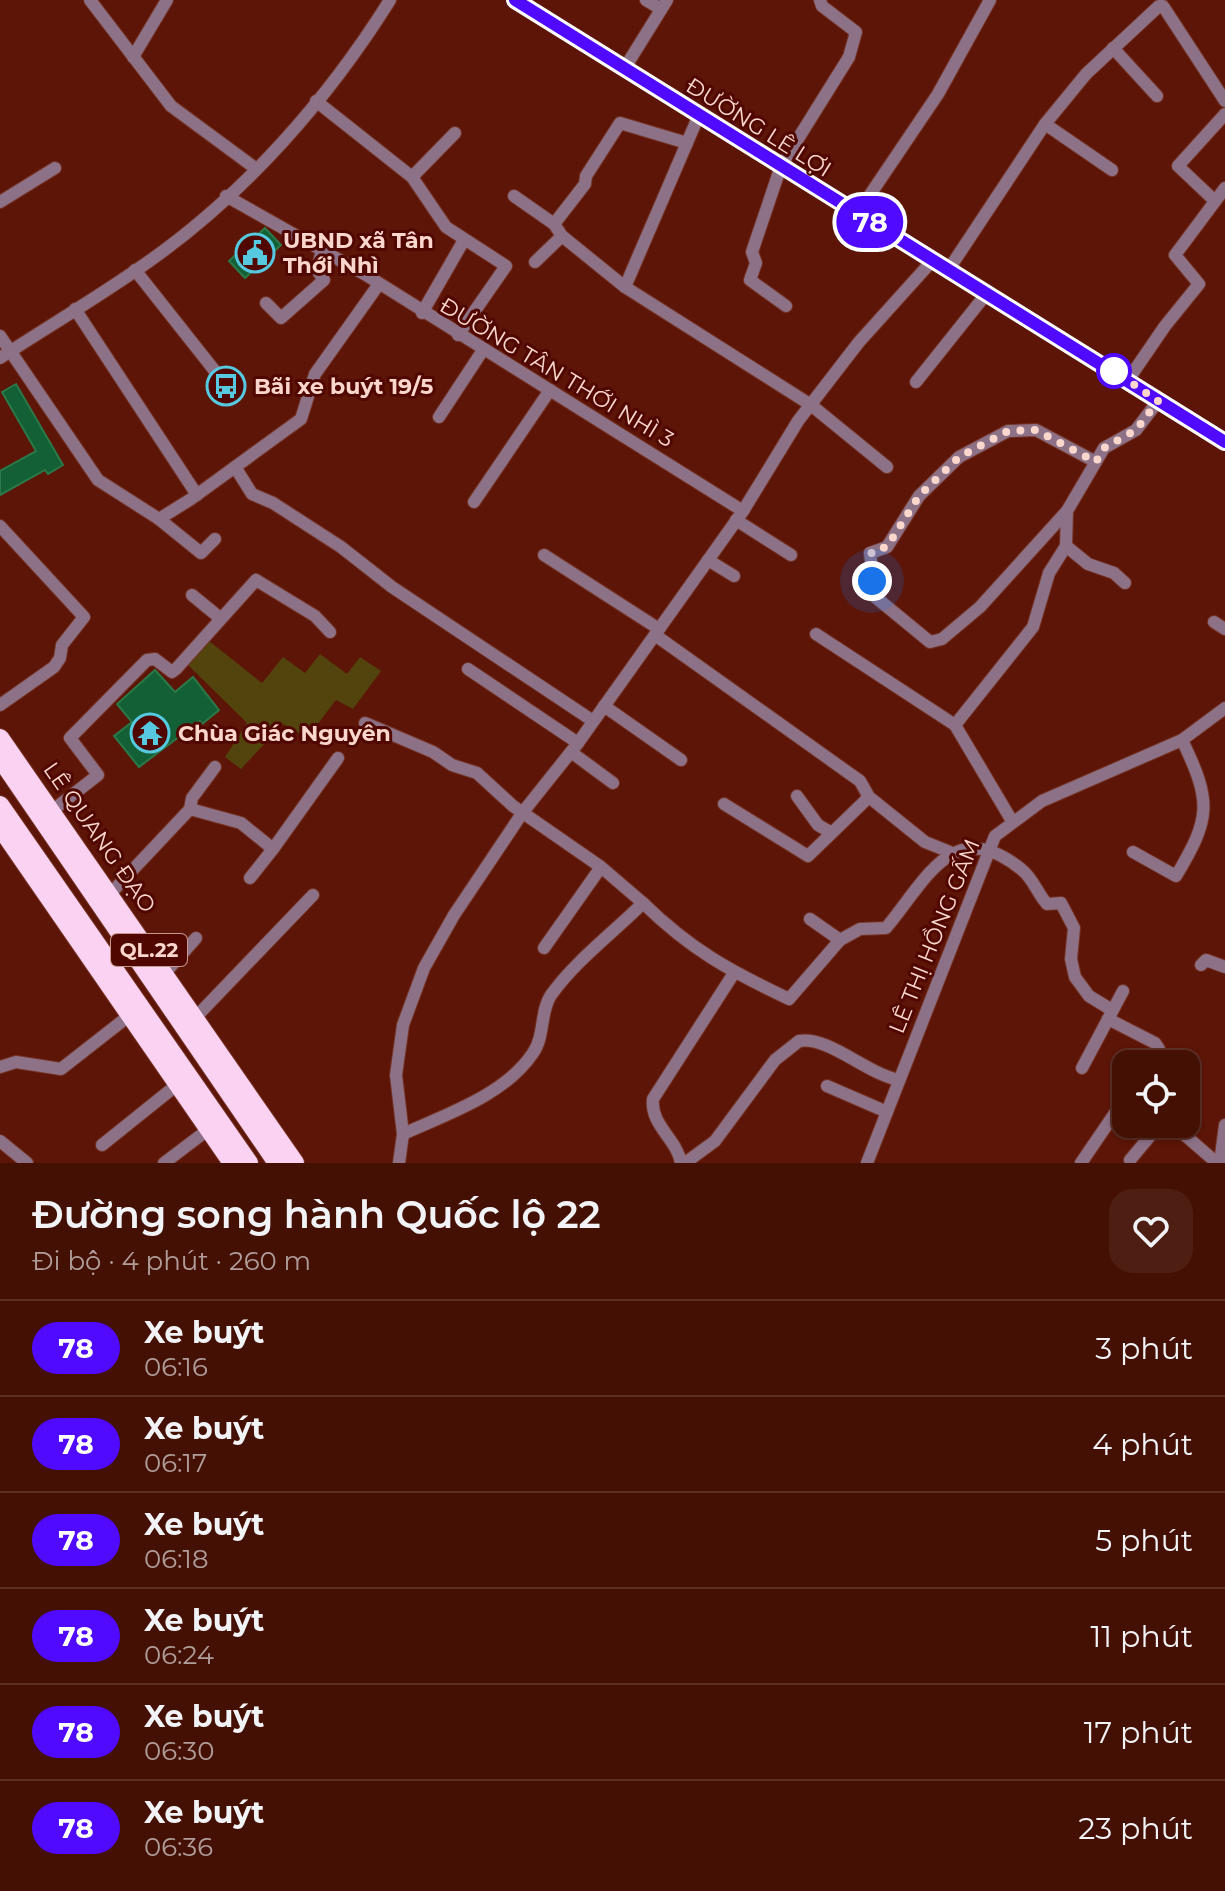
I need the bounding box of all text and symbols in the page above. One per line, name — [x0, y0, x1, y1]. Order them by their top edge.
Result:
street label: ĐƯỜNG LÊ LỢI — [681, 72, 836, 183]
line badge: 78 — [834, 196, 906, 248]
text: 78 — [852, 205, 888, 239]
place label: UBND xã Tân Thới Nhì — [283, 227, 434, 279]
public building icon: UBND xã Tân Thới Nhì — [234, 232, 276, 274]
street label: ĐƯỜNG TÂN THỚI NHÌ 3 — [435, 292, 679, 453]
unlabelled marker — [1097, 354, 1131, 388]
bus stop icon: Bãi xe buýt 19/5 — [205, 365, 247, 407]
place label: Bãi xe buýt 19/5 — [254, 373, 433, 400]
your location — [852, 561, 892, 601]
temple icon: Chùa Giác Nguyên — [129, 712, 171, 754]
place label: Chùa Giác Nguyên — [178, 720, 391, 747]
street label: LÊ QUANG ĐẠO — [38, 757, 162, 918]
street label: LÊ THỊ HỒNG GẤM — [882, 835, 986, 1037]
road number: QL.22 — [111, 934, 187, 966]
map controls — [1112, 1050, 1200, 1138]
button: locate — [1112, 1050, 1200, 1138]
button: heart — [1109, 1189, 1193, 1273]
text: Đường song hành Quốc lộ 22 — [32, 1191, 601, 1238]
text: Đi bộ · 4 phút · 260 m — [32, 1245, 311, 1277]
text: Xe buýt — [144, 1314, 264, 1351]
text: 3 phút — [1095, 1330, 1193, 1367]
text: 78 — [58, 1331, 94, 1365]
text: 06:16 — [144, 1351, 208, 1383]
text: Xe buýt — [144, 1410, 264, 1447]
text: 4 phút — [1092, 1426, 1193, 1463]
text: 78 — [58, 1427, 94, 1461]
text: 06:17 — [144, 1447, 207, 1479]
text: Xe buýt — [144, 1506, 264, 1543]
text: 5 phút — [1095, 1522, 1193, 1559]
text: 78 — [58, 1523, 94, 1557]
text: 06:18 — [144, 1543, 209, 1575]
text: Xe buýt — [144, 1602, 264, 1639]
text: 11 phút — [1091, 1618, 1193, 1655]
text: 78 — [58, 1619, 94, 1653]
text: 06:24 — [144, 1639, 214, 1671]
text: Xe buýt — [144, 1698, 264, 1735]
text: 17 phút — [1084, 1714, 1193, 1751]
text: 78 — [58, 1715, 94, 1749]
text: 06:30 — [144, 1735, 214, 1767]
text: Xe buýt — [144, 1794, 264, 1831]
text: 23 phút — [1078, 1810, 1193, 1847]
text: 78 — [58, 1811, 94, 1845]
text: 06:36 — [144, 1831, 213, 1863]

